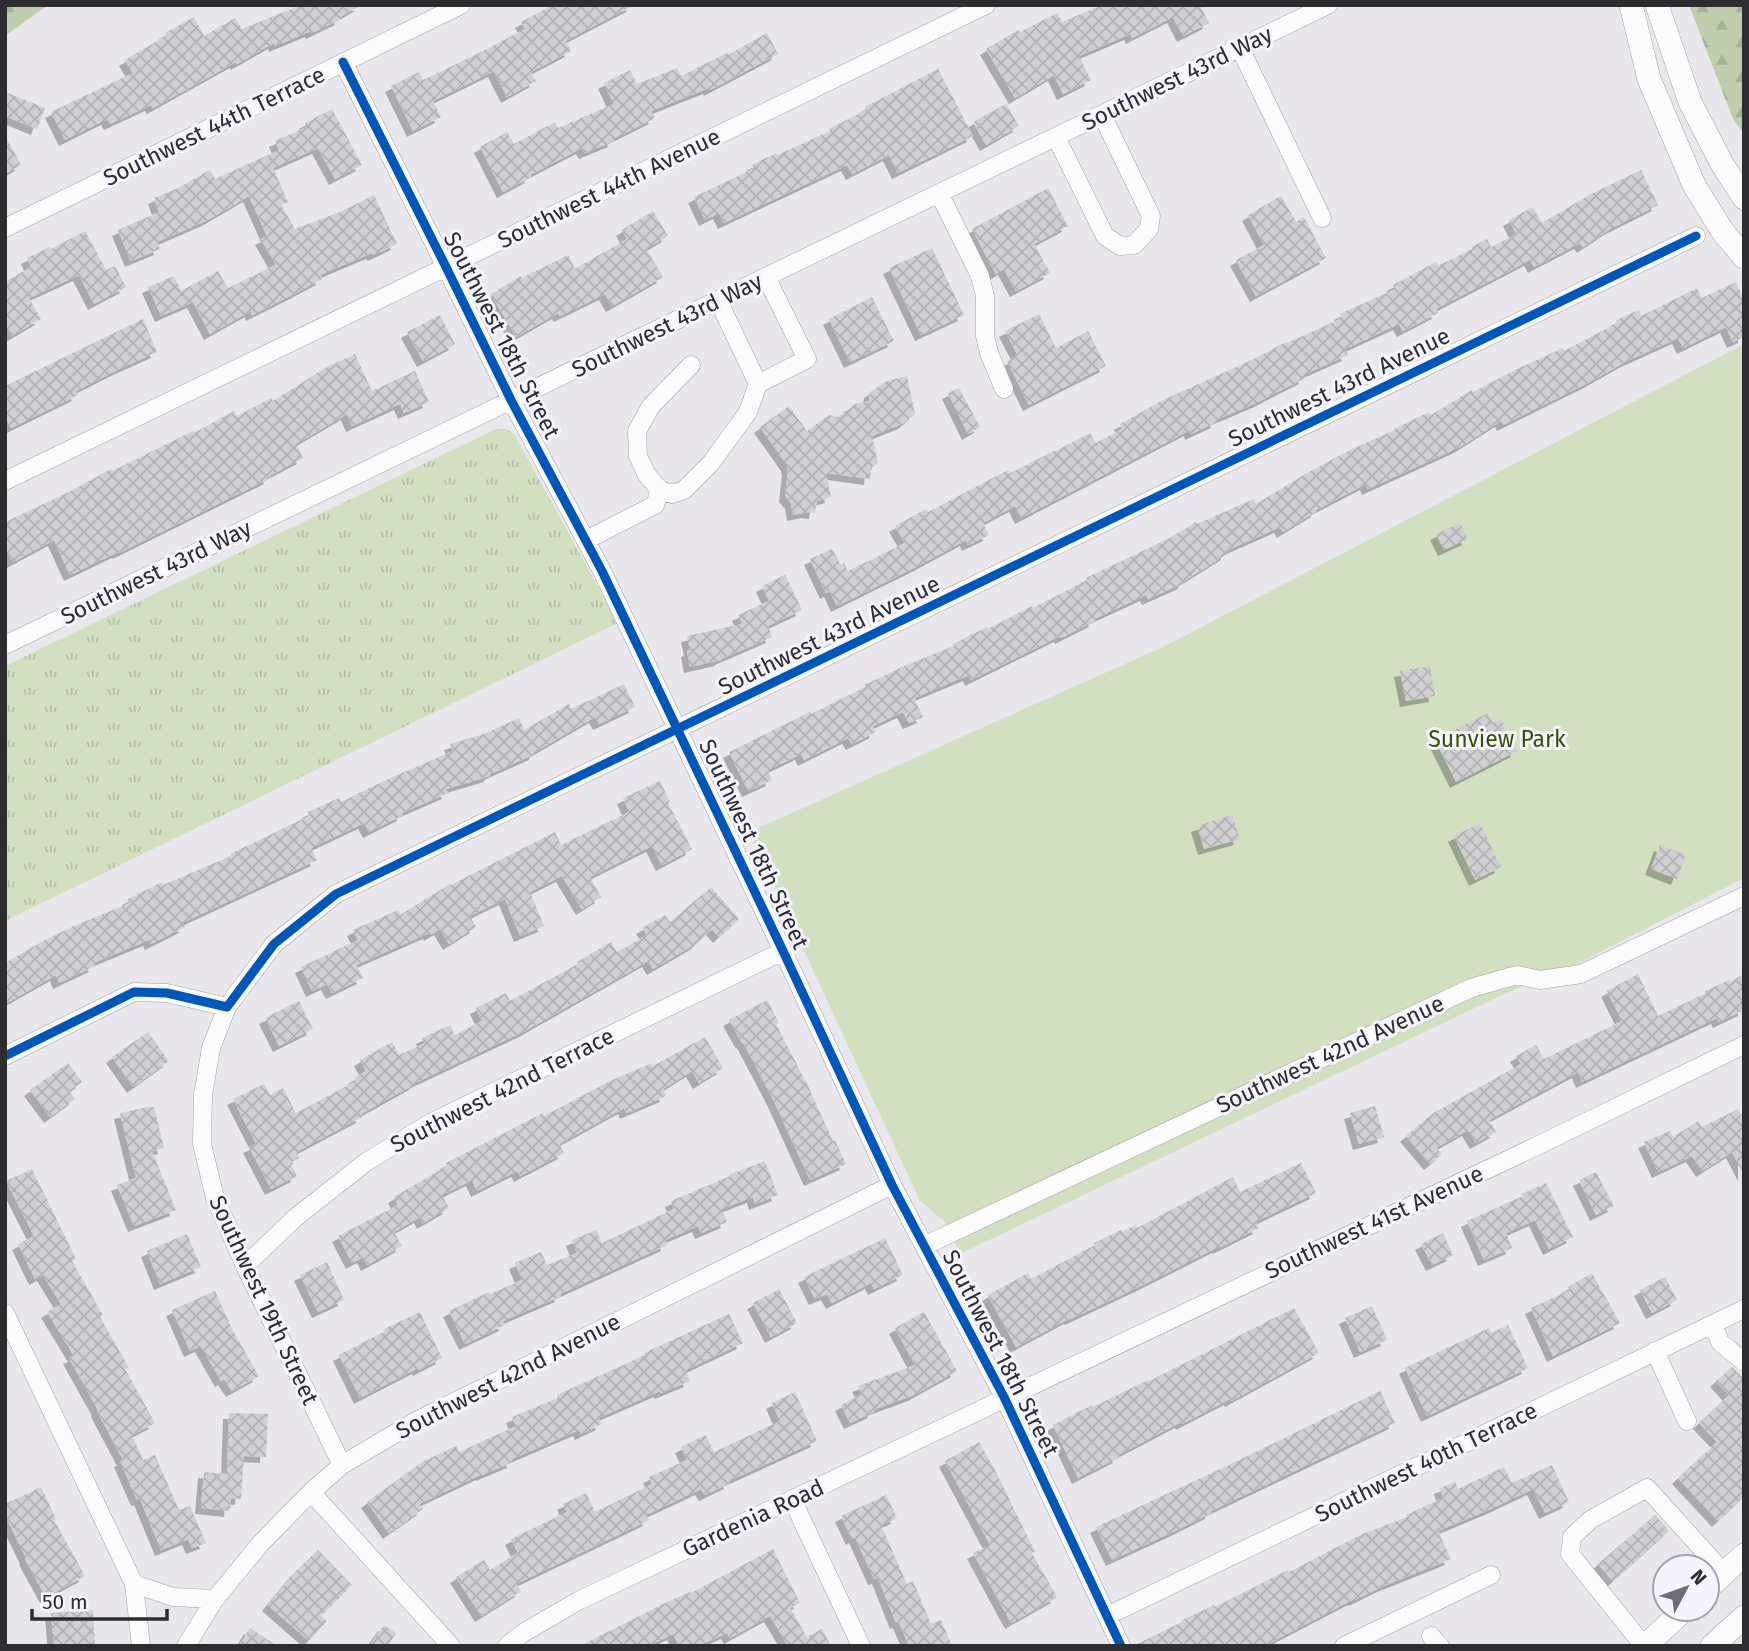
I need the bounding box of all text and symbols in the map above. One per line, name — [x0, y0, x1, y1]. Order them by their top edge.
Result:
street label: Southwest 43rd Way — [1077, 19, 1277, 136]
street label: Southwest 44th Terrace — [99, 60, 329, 192]
street label: Southwest 44th Avenue — [493, 122, 725, 254]
street label: Southwest 18th Street — [438, 227, 567, 444]
street label: Southwest 43rd Way — [567, 266, 767, 383]
street label: Southwest 43rd Avenue — [1224, 321, 1454, 453]
street label: Southwest 43rd Way — [56, 513, 256, 630]
street label: Southwest 43rd Avenue — [714, 569, 944, 701]
park label: Sunview Park — [1428, 725, 1566, 753]
street label: Southwest 18th Street — [693, 735, 815, 954]
street label: Southwest 42nd Avenue — [1212, 989, 1448, 1119]
street label: Southwest 42nd Terrace — [385, 1021, 619, 1159]
street label: Southwest 41st Avenue — [1260, 1159, 1488, 1285]
street label: Southwest 19th Street — [203, 1191, 325, 1410]
street label: Southwest 18th Street — [937, 1245, 1066, 1462]
street label: Southwest 42nd Avenue — [391, 1307, 625, 1445]
street label: Southwest 40th Terrace — [1310, 1396, 1542, 1528]
street label: Gardenia Road — [678, 1473, 828, 1563]
north arrow — [1651, 1553, 1721, 1623]
text: N — [1686, 1565, 1711, 1589]
scale bar — [32, 1578, 166, 1622]
text: 50 m — [42, 1589, 88, 1615]

